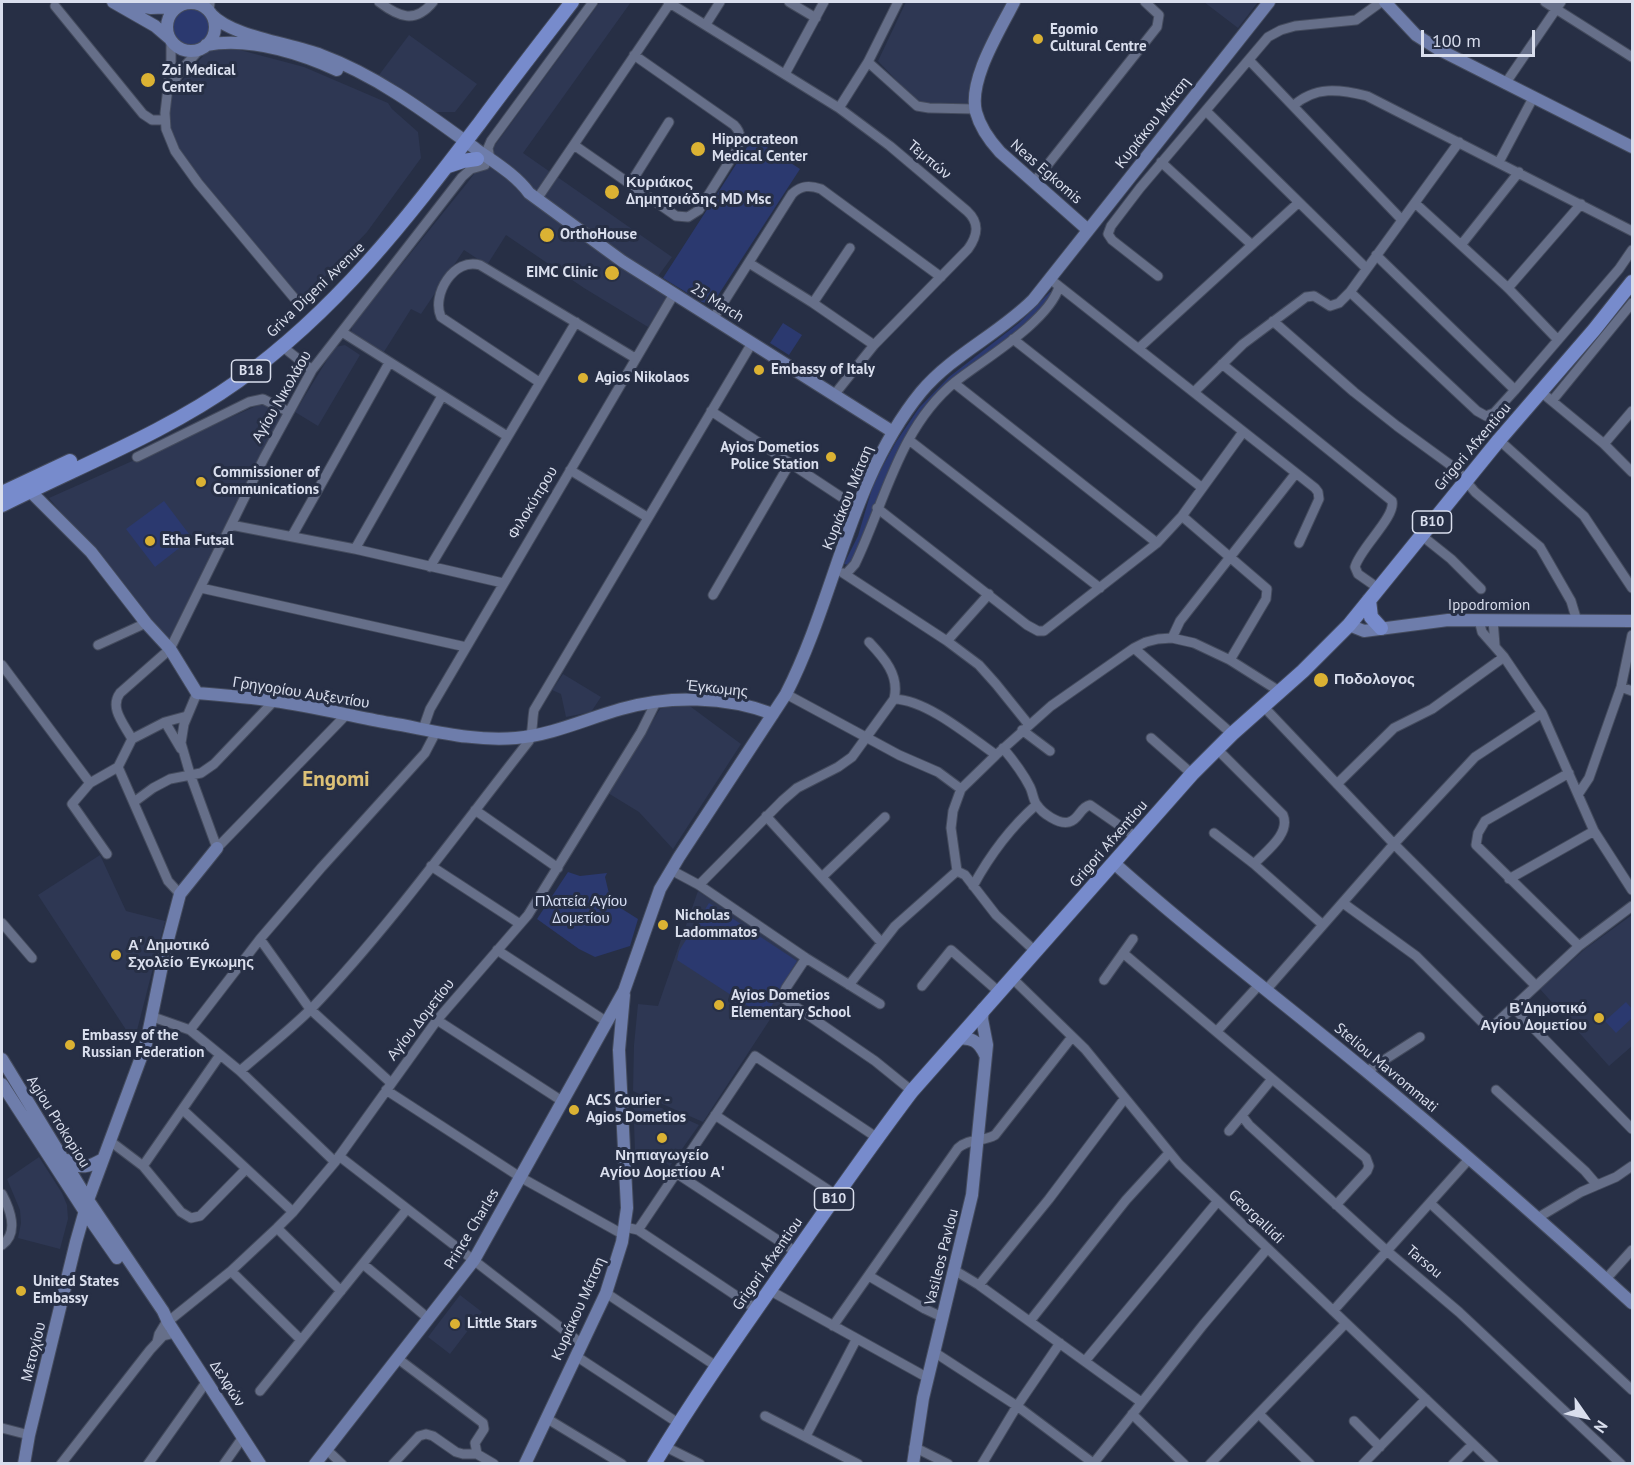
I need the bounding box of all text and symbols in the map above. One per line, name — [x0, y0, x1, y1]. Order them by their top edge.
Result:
scale bar — [1424, 18, 1538, 56]
place label: Egomio Cultural Centre — [1050, 21, 1147, 56]
text: 100 m — [1432, 29, 1481, 52]
marker: Egomio Cultural Centre — [1031, 32, 1045, 46]
place label: Zoi Medical Center — [162, 62, 235, 97]
marker: Zoi Medical Center — [139, 71, 157, 89]
street label: Κυριάκου Μάτση — [1112, 74, 1194, 172]
place label: Hippocrateon Medical Center — [712, 131, 808, 166]
street label: Neas Egkomis — [1006, 136, 1086, 208]
street label: Τεμπών — [903, 137, 955, 183]
marker: Hippocrateon Medical Center — [689, 140, 707, 158]
place label: Κυριάκος Δημητριάδης MD Msc — [626, 174, 771, 209]
marker: Κυριάκος Δημητριάδης MD Msc — [603, 183, 621, 201]
marker: OrthoHouse — [538, 226, 556, 244]
place label: OrthoHouse — [560, 226, 637, 244]
street label: Griva Digeni Avenue — [263, 239, 369, 341]
place label: EIMC Clinic — [526, 264, 598, 282]
marker: EIMC Clinic — [603, 264, 621, 282]
street label: 25 March — [687, 280, 747, 326]
street label: Αγίου Νικολάου — [248, 348, 316, 446]
road number: B18 — [232, 360, 270, 382]
place label: Embassy of Italy — [771, 361, 875, 379]
marker: Embassy of Italy — [752, 363, 766, 377]
place label: Agios Nikolaos — [595, 369, 689, 387]
marker: Agios Nikolaos — [576, 371, 590, 385]
street label: Grigori Afxentiou — [1431, 399, 1515, 495]
place label: Ayios Dometios Police Station — [720, 439, 819, 474]
street label: Κυριάκου Μάτση — [819, 443, 877, 553]
marker: Ayios Dometios Police Station — [824, 450, 838, 464]
street label: Φιλοκύπρου — [504, 463, 562, 543]
place label: Commissioner of Communications — [213, 464, 319, 499]
marker: Commissioner of Communications — [194, 475, 208, 489]
road number: B10 — [1412, 511, 1452, 533]
place label: Etha Futsal — [162, 532, 234, 550]
marker: Etha Futsal — [143, 534, 157, 548]
street label: Ippodromion — [1448, 597, 1530, 615]
marker: Ποδολογος — [1312, 671, 1330, 689]
place label: Ποδολογος — [1334, 671, 1415, 689]
street label: Γρηγορίου Αυξεντίου — [231, 673, 371, 713]
street label: Έγκωμης — [685, 677, 749, 701]
district label: Engomi — [302, 767, 370, 793]
street label: Grigori Afxentiou — [1066, 797, 1152, 891]
park label: Πλατεία Αγίου Δομετίου — [535, 893, 627, 928]
place label: Nicholas Ladommatos — [675, 907, 757, 942]
marker: Nicholas Ladommatos — [656, 918, 670, 932]
place label: Α' Δημοτικό Σχολείο Έγκωμης — [128, 937, 254, 972]
marker: Α' Δημοτικό Σχολείο Έγκωμης — [109, 948, 123, 962]
street label: Αγίου Δομετίου — [384, 976, 458, 1064]
place label: Ayios Dometios Elementary School — [731, 987, 851, 1022]
marker: Ayios Dometios Elementary School — [712, 998, 726, 1012]
place label: Β'Δημοτικό Αγίου Δομετίου — [1480, 1000, 1587, 1035]
marker: Β'Δημοτικό Αγίου Δομετίου — [1592, 1011, 1606, 1025]
street label: Steliou Mavrommati — [1331, 1019, 1441, 1117]
place label: Embassy of the Russian Federation — [82, 1027, 204, 1062]
marker: Embassy of the Russian Federation — [63, 1038, 77, 1052]
street label: Agiou Prokopiou — [23, 1073, 93, 1171]
place label: ACS Courier - Agios Dometios — [586, 1092, 686, 1127]
marker: ACS Courier - Agios Dometios — [567, 1103, 581, 1117]
marker: Νηπιαγωγείο Αγίου Δομετίου Αʹ — [655, 1131, 669, 1145]
place label: Νηπιαγωγείο Αγίου Δομετίου Αʹ — [599, 1147, 725, 1182]
street label: Prince Charles — [441, 1185, 503, 1273]
street label: Georgallidi — [1225, 1186, 1287, 1248]
road number: B10 — [814, 1188, 854, 1210]
street label: Vasileos Pavlou — [921, 1207, 963, 1307]
street label: Grigori Afxentiou — [729, 1214, 807, 1314]
street label: Tarsou — [1402, 1242, 1446, 1282]
street label: Κυριάκου Μάτση — [548, 1255, 610, 1363]
place label: United States Embassy — [33, 1273, 119, 1308]
marker: United States Embassy — [14, 1284, 28, 1298]
place label: Little Stars — [467, 1315, 537, 1333]
marker: Little Stars — [448, 1317, 462, 1331]
street label: Μετοχίου — [18, 1320, 50, 1384]
street label: Δελφών — [205, 1358, 249, 1410]
north arrow — [1556, 1387, 1616, 1447]
text: N — [1590, 1417, 1612, 1437]

